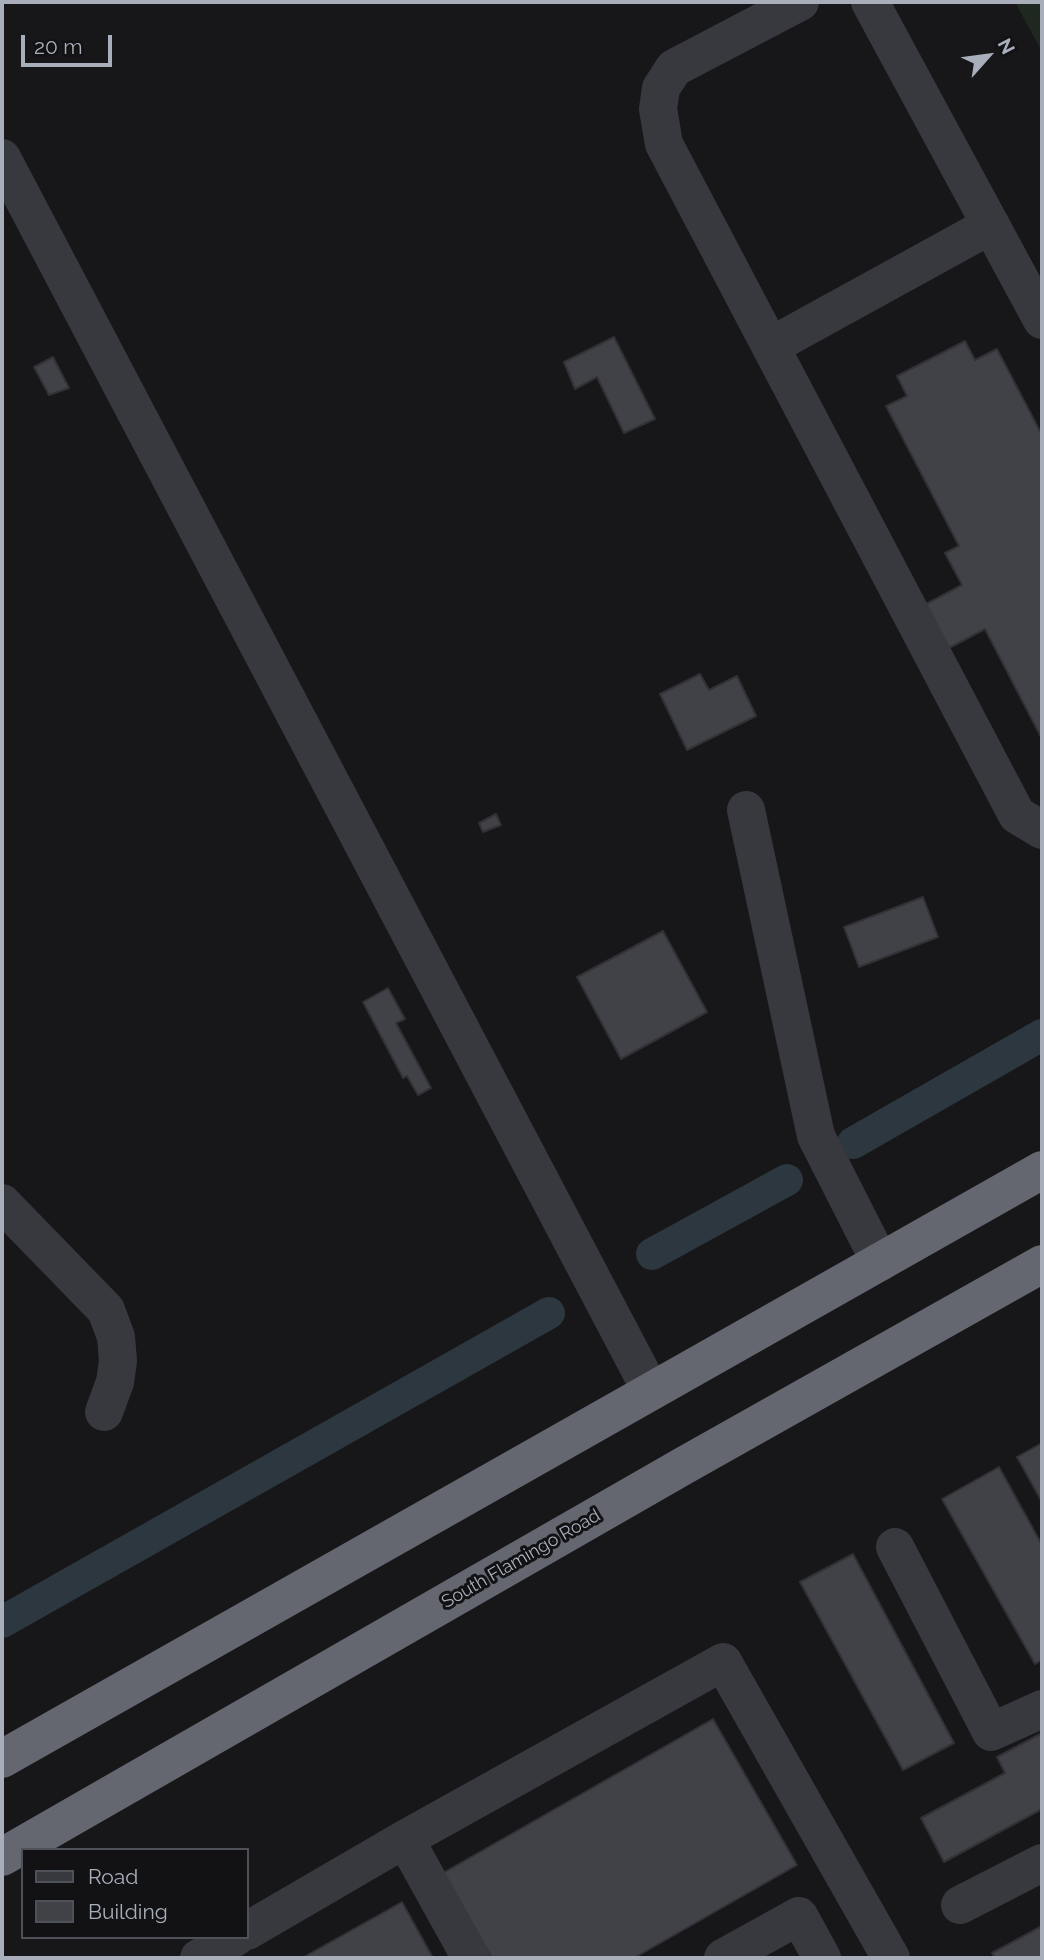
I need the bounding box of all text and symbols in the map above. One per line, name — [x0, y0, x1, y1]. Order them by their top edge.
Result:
scale bar — [24, 21, 116, 65]
north arrow — [953, 21, 1023, 91]
text: 20 m — [34, 34, 82, 59]
text: N — [993, 35, 1020, 58]
street label: South Flamingo Road — [438, 1505, 604, 1613]
legend — [21, 1848, 248, 1939]
text: Road — [88, 1864, 138, 1889]
text: Building — [88, 1899, 168, 1924]

